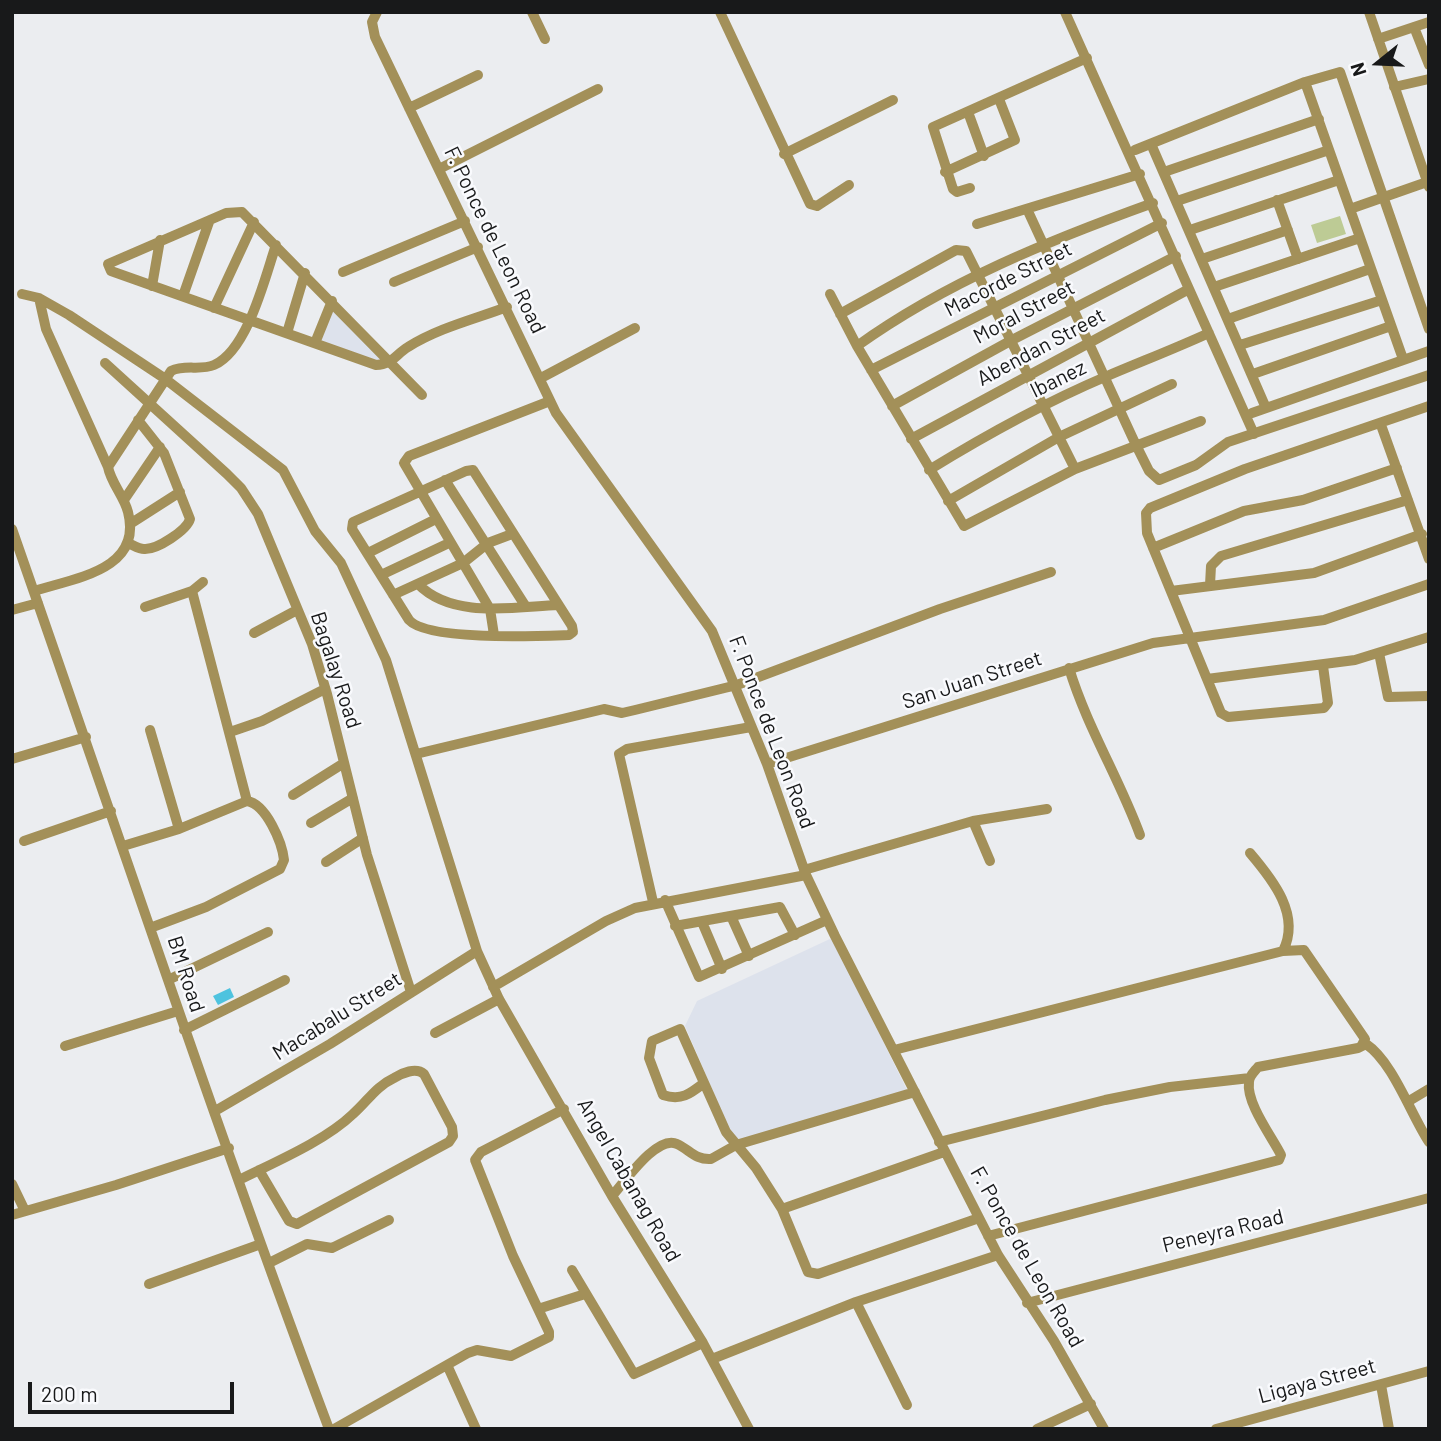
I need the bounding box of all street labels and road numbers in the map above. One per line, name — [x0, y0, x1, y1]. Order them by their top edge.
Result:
street label: F. Ponce de Leon Road — [439, 142, 551, 338]
street label: Macorde Street — [940, 236, 1076, 322]
street label: Moral Street — [969, 275, 1079, 349]
street label: Abendan Street — [973, 303, 1109, 391]
street label: Ibanez — [1026, 355, 1090, 403]
street label: Bagalay Road — [305, 608, 367, 732]
street label: F. Ponce de Leon Road — [724, 632, 820, 832]
street label: San Juan Street — [899, 646, 1045, 714]
street label: BM Road — [162, 933, 210, 1015]
street label: Macabalu Street — [268, 966, 406, 1066]
street label: Angel Cabanag Road — [572, 1094, 686, 1266]
street label: F. Ponce de Leon Road — [965, 1162, 1089, 1352]
street label: Peneyra Road — [1160, 1204, 1286, 1258]
street label: Ligaya Street — [1255, 1353, 1379, 1409]

